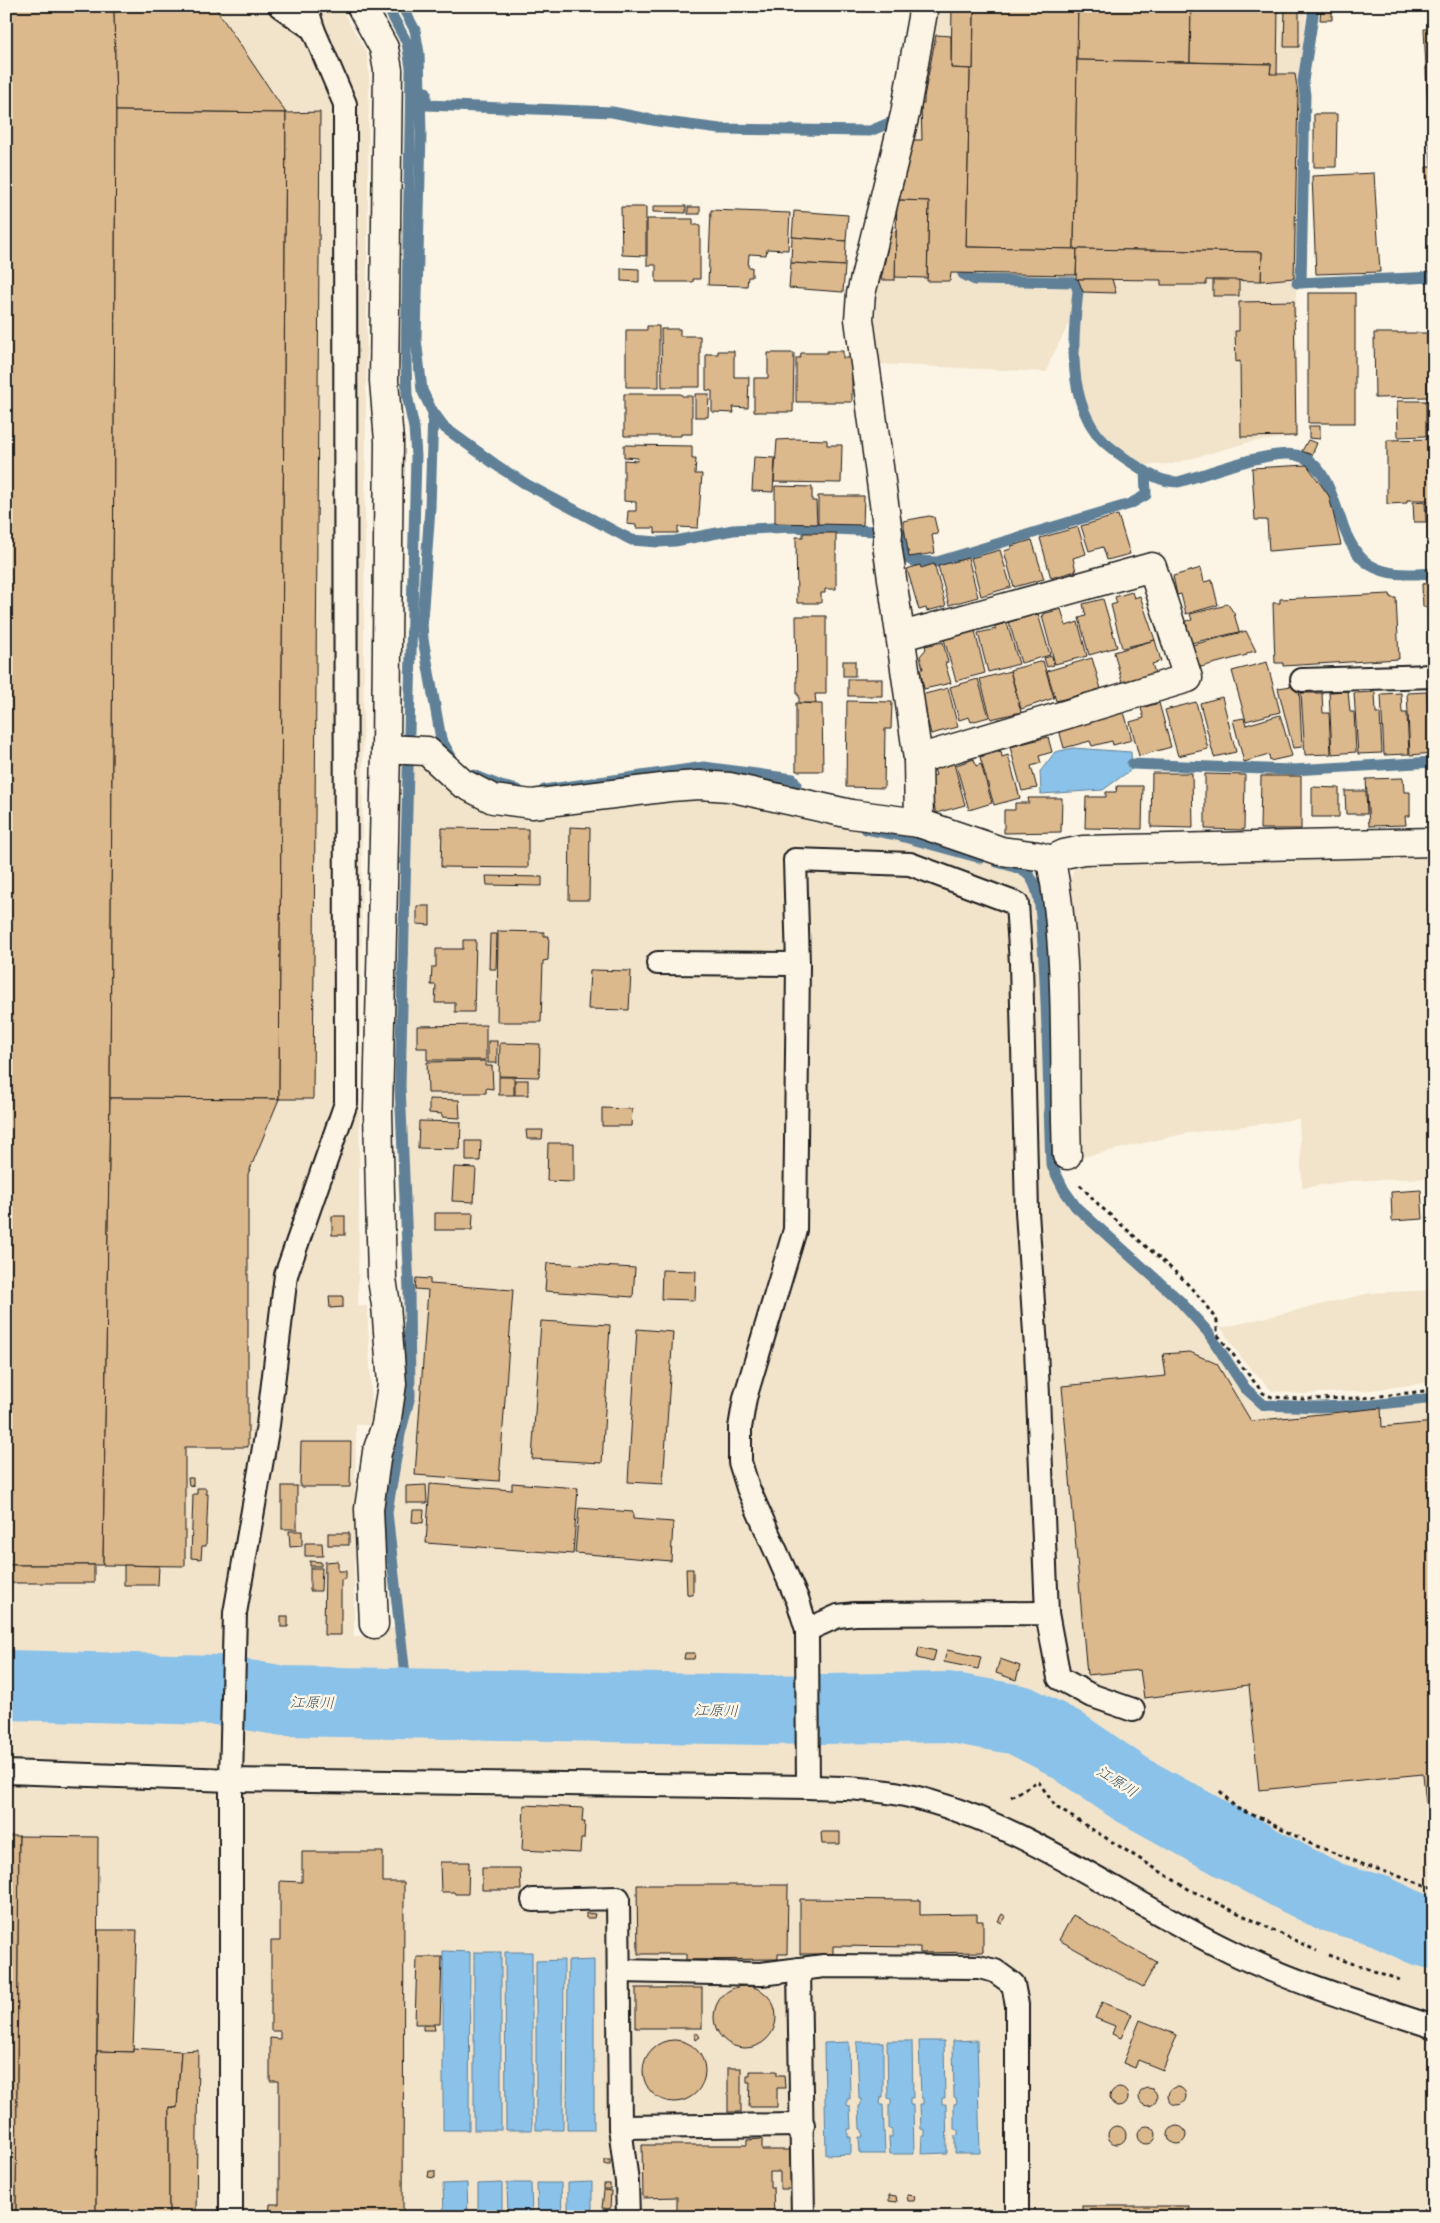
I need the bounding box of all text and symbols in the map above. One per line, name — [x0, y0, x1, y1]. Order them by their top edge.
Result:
water label: 江原川 — [289, 1689, 335, 1713]
water label: 江原川 — [693, 1697, 739, 1721]
water label: 江原川 — [1093, 1758, 1143, 1802]

